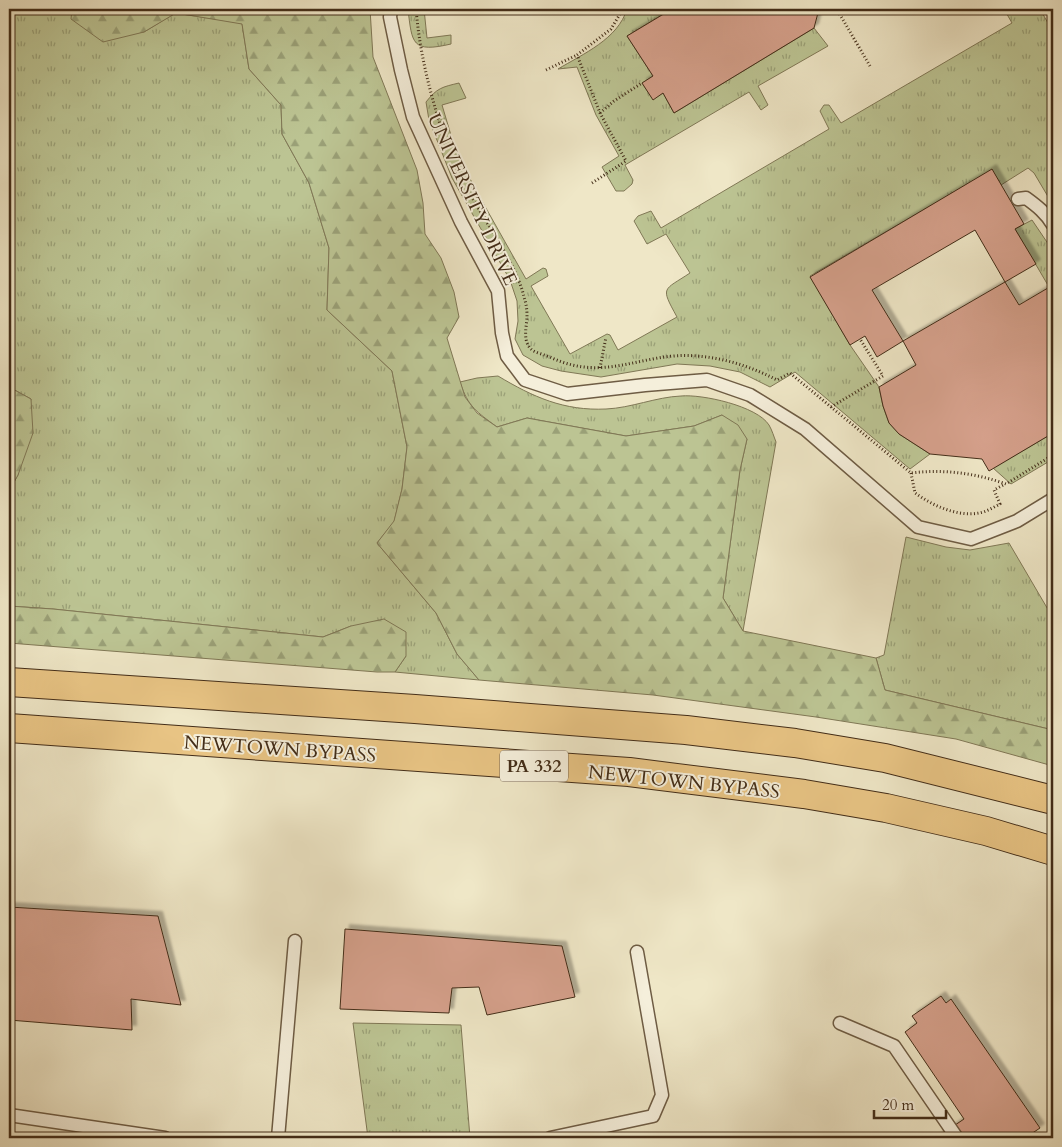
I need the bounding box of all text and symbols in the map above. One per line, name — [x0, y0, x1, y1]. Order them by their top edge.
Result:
street label: UNIVERSITY DRIVE — [421, 109, 523, 290]
street label: NEWTOWN BYPASS — [183, 729, 377, 769]
road number: PA 332 — [500, 750, 568, 781]
street label: NEWTOWN BYPASS — [587, 759, 781, 805]
scale bar — [874, 1087, 947, 1119]
text: 20 m — [882, 1095, 914, 1115]

